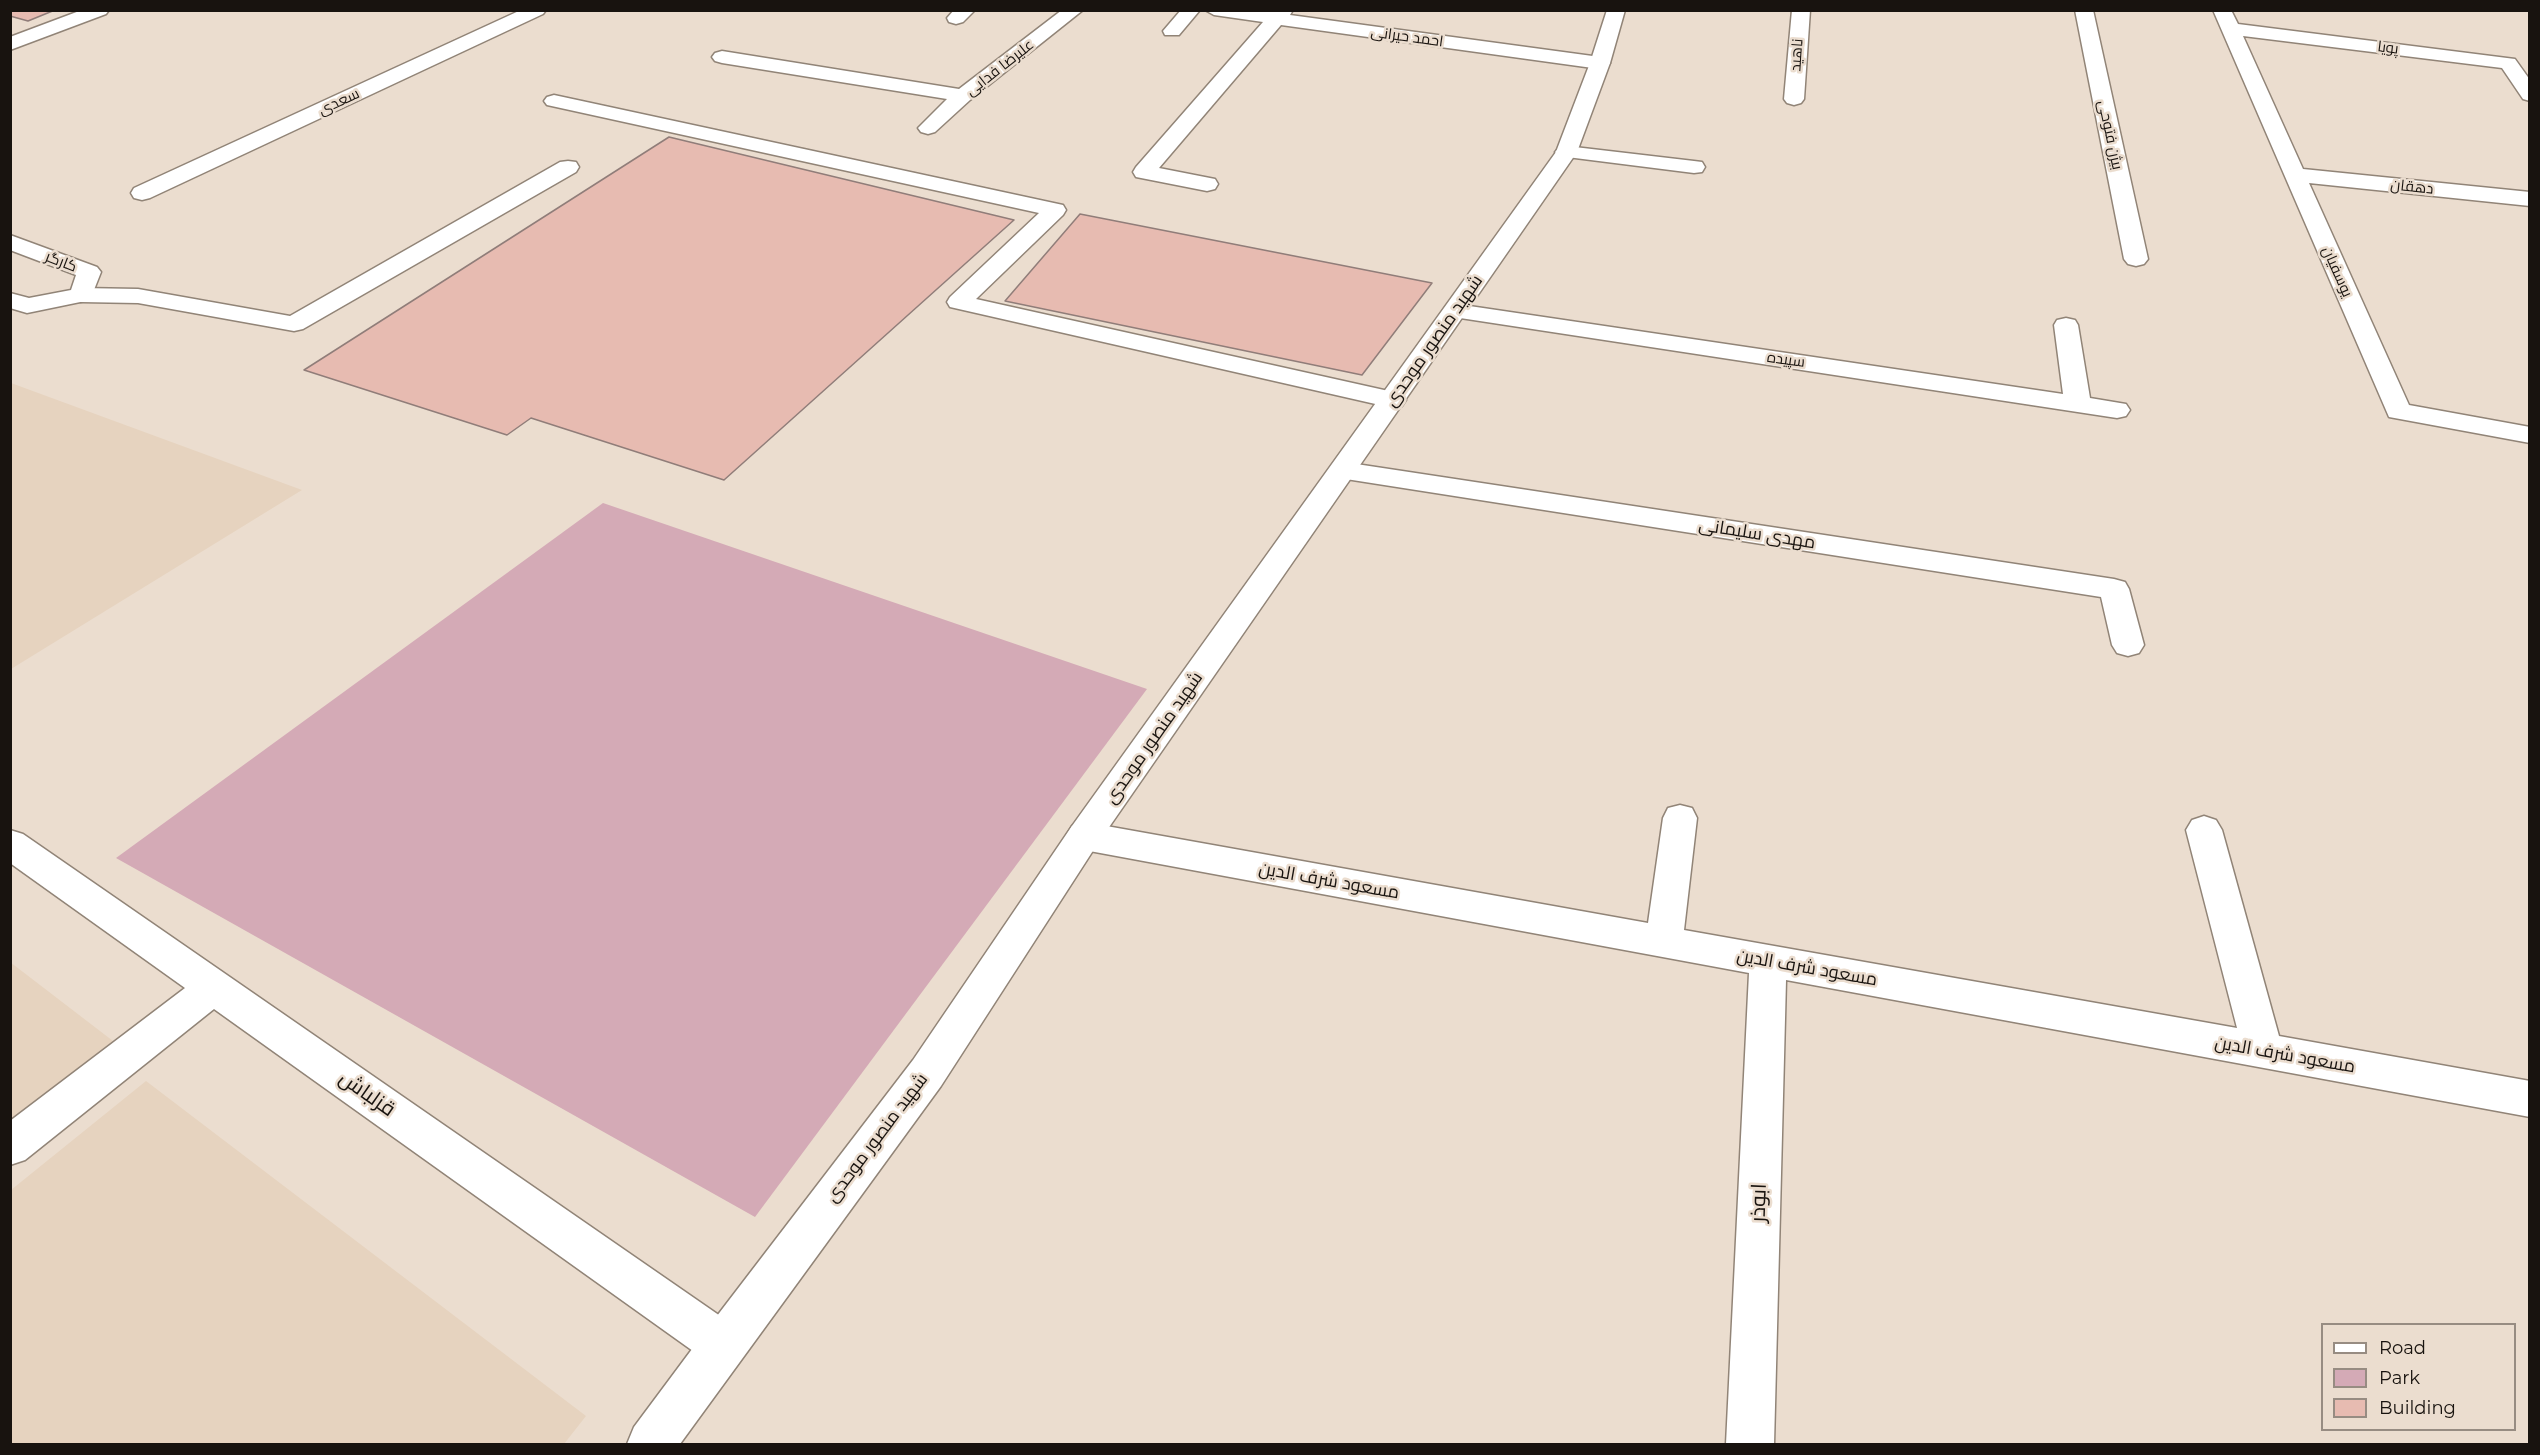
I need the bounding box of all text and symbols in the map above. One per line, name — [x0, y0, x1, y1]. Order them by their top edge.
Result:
street label: احمد حیرانی — [1370, 23, 1444, 51]
street label: علیرضا فدایی — [962, 36, 1038, 100]
street label: ناهید — [1787, 38, 1807, 72]
street label: پویا — [2376, 38, 2400, 58]
street label: سعدی — [316, 85, 362, 119]
street label: بیژن فتوحی — [2094, 99, 2126, 171]
street label: دهقان — [2390, 176, 2434, 198]
street label: یوسفیان — [2318, 244, 2356, 300]
street label: کارگر — [43, 248, 79, 276]
street label: شهید منصور موحدی — [1380, 271, 1488, 411]
street label: سپیده — [1766, 348, 1806, 372]
street label: مهدی سلیمانی — [1697, 514, 1817, 554]
street label: شهید منصور موحدی — [1100, 668, 1208, 808]
street label: مسعود شرف الدین — [1257, 858, 1401, 904]
street label: مسعود شرف الدین — [1735, 945, 1879, 991]
street label: مسعود شرف الدین — [2213, 1032, 2357, 1078]
street label: قزلباش — [334, 1066, 400, 1122]
street label: شهید منصور موحدی — [821, 1069, 933, 1207]
street label: ابوذر — [1746, 1183, 1772, 1223]
legend — [2321, 1323, 2516, 1431]
text: Road — [2379, 1337, 2426, 1359]
text: Park — [2379, 1367, 2420, 1389]
text: Building — [2379, 1397, 2456, 1419]

